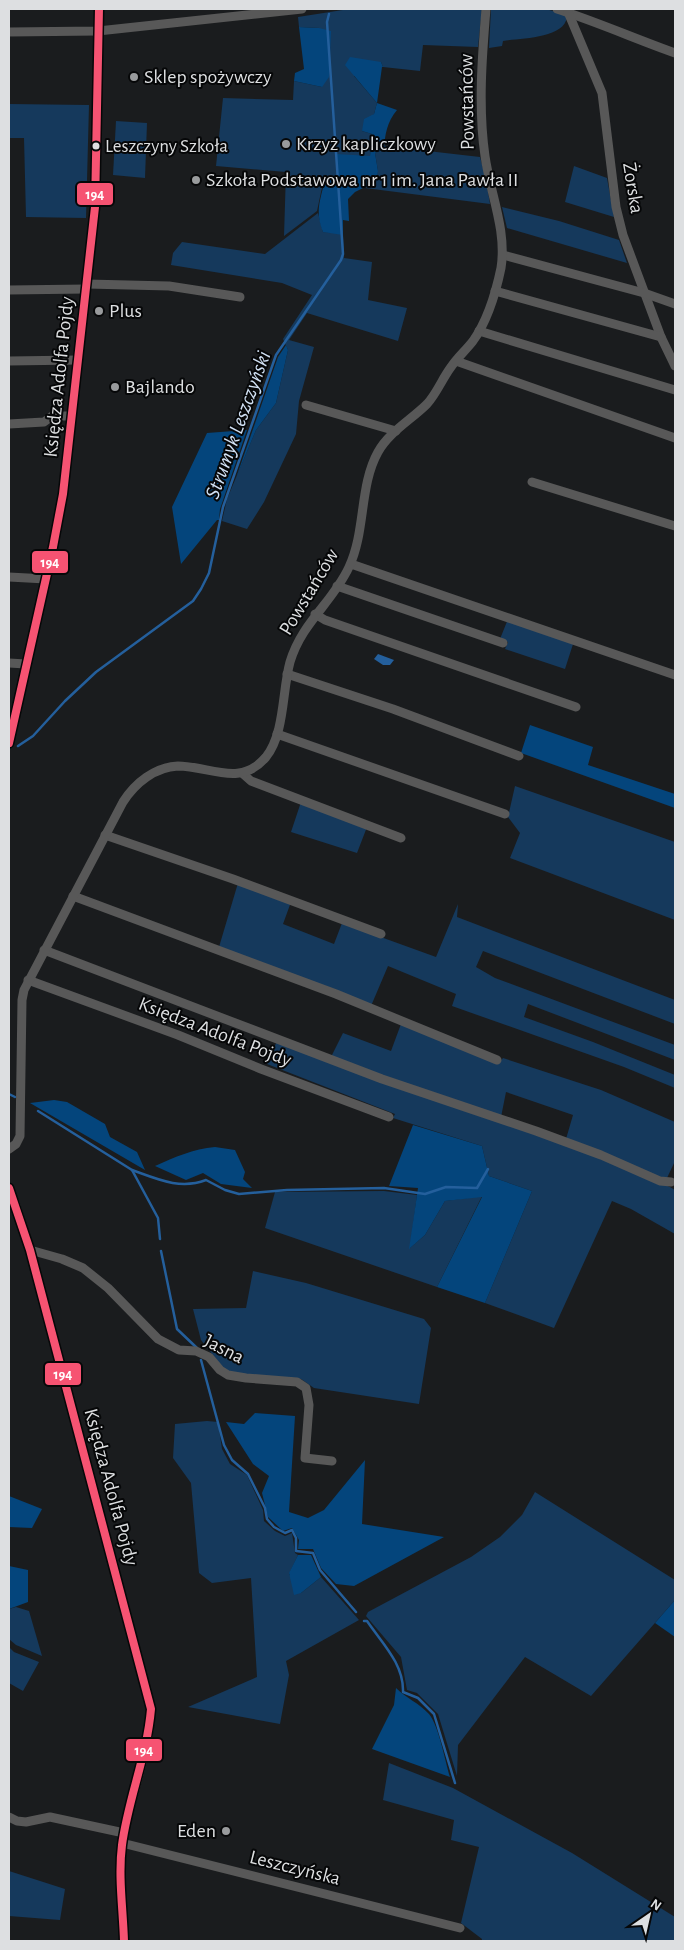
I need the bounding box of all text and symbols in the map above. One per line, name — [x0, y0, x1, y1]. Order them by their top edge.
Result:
street label: Powstańców — [456, 53, 478, 150]
place label: Sklep spożywczy — [144, 67, 272, 87]
marker: Sklep spożywczy — [128, 71, 140, 83]
place label: Krzyż kapliczkowy — [296, 134, 436, 154]
place label: Leszczyny Szkoła — [105, 137, 228, 156]
marker: Krzyż kapliczkowy — [280, 138, 292, 150]
marker: Leszczyny Szkoła — [91, 141, 101, 151]
street label: Żorska — [619, 161, 647, 215]
place label: Szkoła Podstawowa nr 1 im. Jana Pawła II — [206, 170, 518, 190]
marker: Szkoła Podstawowa nr 1 im. Jana Pawła II — [190, 174, 202, 186]
line badge: 194 — [76, 182, 114, 206]
text: 194 — [86, 188, 104, 202]
street label: Księdza Adolfa Pojdy — [41, 295, 77, 459]
place label: Plus — [109, 301, 142, 321]
marker: Plus — [93, 305, 105, 317]
water label: Strumyk Leszczyński — [202, 348, 275, 502]
place label: Bajlando — [125, 377, 195, 397]
marker: Bajlando — [109, 381, 121, 393]
street label: Powstańców — [276, 545, 343, 638]
line badge: 194 — [31, 550, 69, 574]
text: 194 — [41, 556, 59, 570]
street label: Księdza Adolfa Pojdy — [136, 994, 295, 1070]
street label: Jasna — [201, 1331, 247, 1367]
line badge: 194 — [44, 1362, 82, 1386]
text: 194 — [54, 1368, 72, 1382]
street label: Księdza Adolfa Pojdy — [80, 1406, 142, 1568]
line badge: 194 — [125, 1738, 163, 1762]
text: 194 — [135, 1744, 153, 1758]
place label: Eden — [177, 1821, 216, 1841]
marker: Eden — [220, 1825, 232, 1837]
street label: Leszczyńska — [248, 1847, 342, 1889]
north arrow — [624, 1890, 674, 1940]
text: N — [648, 1897, 664, 1914]

